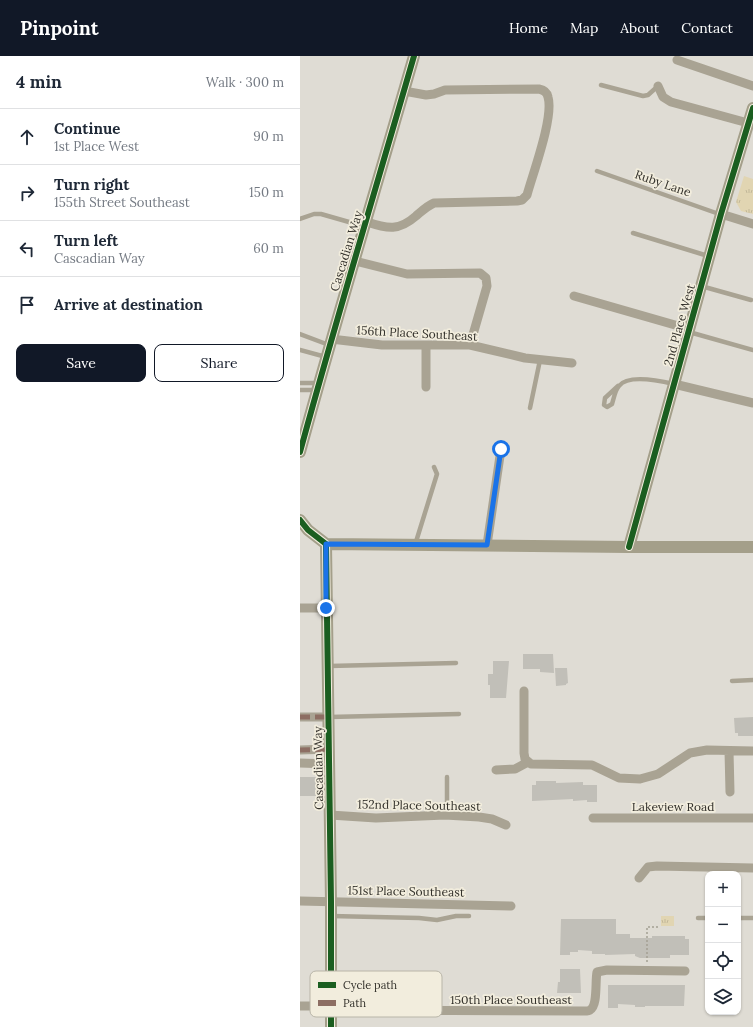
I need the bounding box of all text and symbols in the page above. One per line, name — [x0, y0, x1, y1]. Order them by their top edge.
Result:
text: Pinpoint — [20, 16, 99, 40]
text: Home — [509, 19, 548, 37]
text: Map — [570, 19, 598, 37]
text: About — [620, 19, 659, 37]
text: Contact — [681, 19, 733, 37]
text: 4 min — [16, 71, 62, 93]
text: Walk · 300 m — [206, 74, 284, 91]
text: Continue — [54, 119, 120, 138]
icon: ahead — [16, 126, 38, 148]
text: 90 m — [253, 128, 284, 145]
text: 1st Place West — [54, 138, 139, 155]
street label: Ruby Lane — [633, 166, 693, 200]
text: Turn right — [54, 175, 130, 194]
icon: right — [16, 182, 38, 204]
text: 150 m — [249, 184, 284, 201]
text: 155th Street Southeast — [54, 194, 190, 211]
street label: Cascadian Way — [327, 208, 366, 293]
text: Turn left — [54, 231, 118, 250]
icon: left — [16, 238, 38, 260]
text: 60 m — [253, 240, 284, 257]
text: Cascadian Way — [54, 250, 145, 267]
street label: 2nd Place West — [660, 282, 698, 368]
icon: arrive — [16, 294, 38, 316]
text: Arrive at destination — [54, 295, 203, 314]
street label: 156th Place Southeast — [356, 322, 478, 344]
button: Save — [16, 344, 146, 382]
button: Share — [154, 344, 284, 382]
route start — [492, 440, 510, 458]
route end — [317, 599, 335, 617]
street label: Cascadian Way — [310, 725, 326, 810]
street label: 152nd Place Southeast — [357, 796, 481, 814]
street label: Lakeview Road — [632, 799, 714, 814]
map controls — [705, 871, 741, 1015]
button: + — [705, 871, 741, 907]
street label: 151st Place Southeast — [347, 882, 465, 900]
button: − — [705, 907, 741, 943]
button: locate — [705, 943, 741, 979]
legend — [310, 971, 442, 1017]
text: Cycle path — [343, 978, 398, 992]
button: layers — [705, 979, 741, 1015]
street label: 150th Place Southeast — [450, 992, 572, 1007]
text: Path — [343, 996, 366, 1010]

